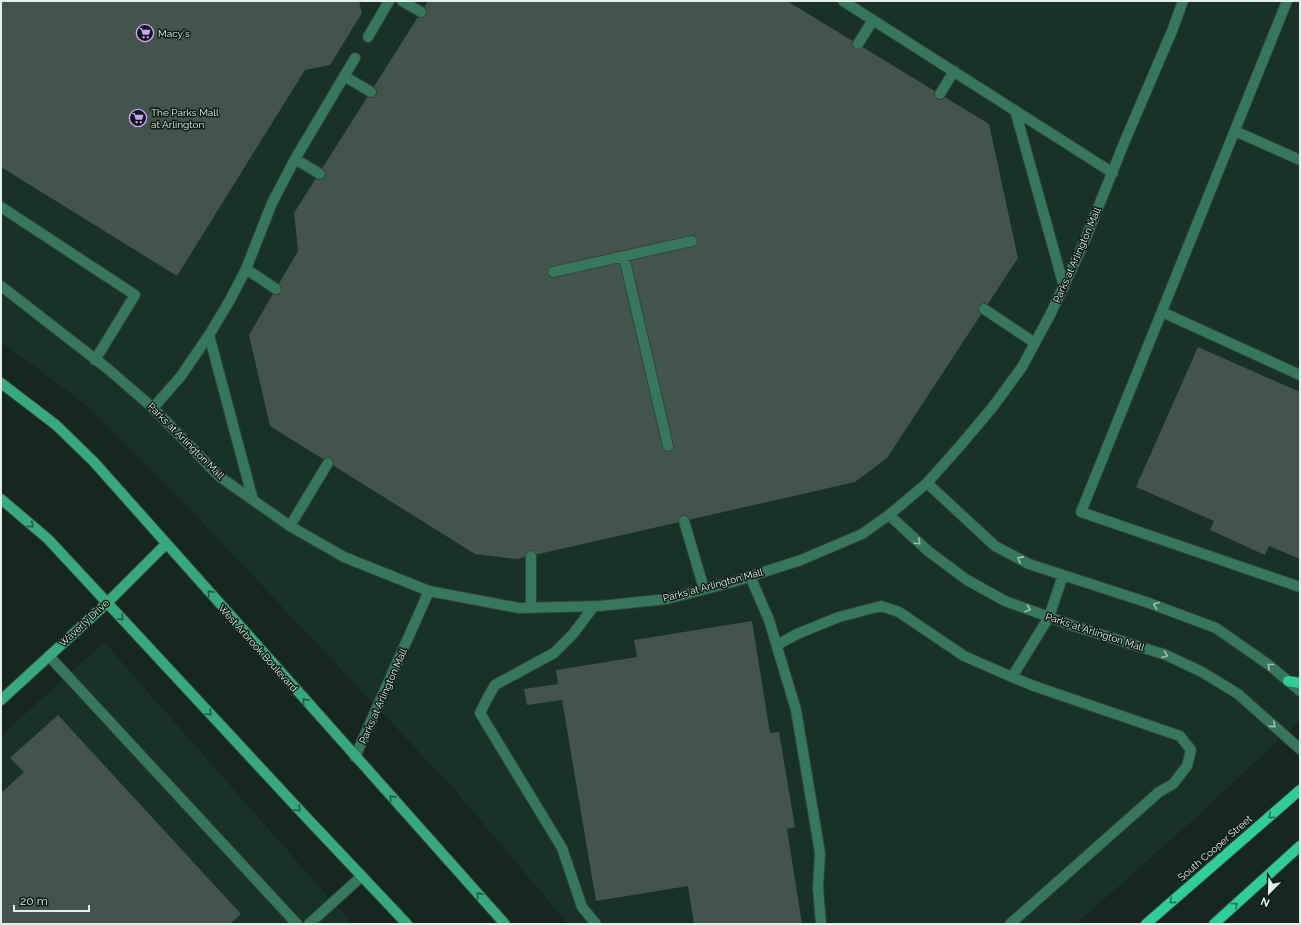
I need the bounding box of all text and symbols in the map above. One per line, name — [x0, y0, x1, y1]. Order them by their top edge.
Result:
supermarket icon: Macy's — [135, 23, 155, 43]
place label: Macy's — [158, 28, 190, 39]
place label: The Parks Mall at Arlington — [151, 107, 219, 130]
supermarket icon: The Parks Mall at Arlington — [128, 108, 148, 128]
street label: Parks at Arlington Mall — [1051, 205, 1103, 304]
street label: Parks at Arlington Mall — [146, 401, 227, 482]
one-way arrow — [26, 520, 33, 527]
one-way arrow — [913, 537, 921, 545]
one-way arrow — [1017, 557, 1024, 564]
street label: Parks at Arlington Mall — [662, 566, 765, 604]
one-way arrow — [207, 591, 214, 598]
street label: Waverly Drive — [57, 597, 111, 649]
street label: West Arbrook Boulevard — [216, 602, 300, 694]
one-way arrow — [1153, 602, 1160, 610]
one-way arrow — [1025, 604, 1032, 613]
street label: Parks at Arlington Mall — [1044, 611, 1146, 653]
one-way arrow — [116, 613, 124, 621]
street label: Parks at Arlington Mall — [357, 646, 409, 745]
one-way arrow — [1161, 650, 1168, 658]
one-way arrow — [1267, 664, 1274, 671]
one-way arrow — [303, 698, 310, 706]
one-way arrow — [205, 708, 212, 716]
one-way arrow — [1268, 720, 1276, 728]
one-way arrow — [389, 795, 397, 803]
one-way arrow — [293, 804, 300, 811]
one-way arrow — [1268, 811, 1275, 818]
street label: South Cooper Street — [1176, 813, 1255, 883]
north arrow — [1249, 873, 1289, 913]
scale bar — [14, 887, 89, 913]
one-way arrow — [476, 892, 483, 900]
text: 20 m — [20, 894, 48, 908]
text: N — [1259, 894, 1272, 909]
one-way arrow — [1169, 896, 1177, 904]
one-way arrow — [1230, 903, 1237, 910]

